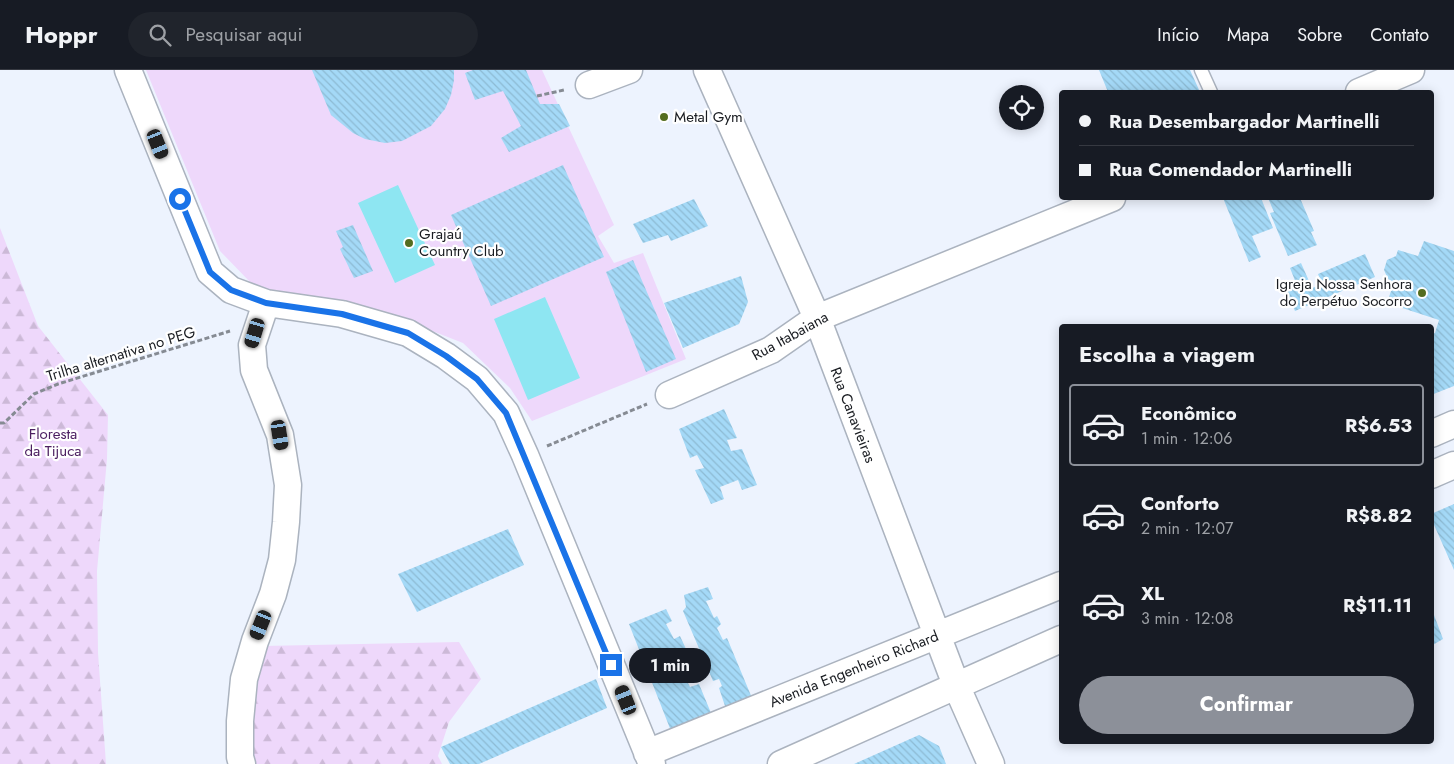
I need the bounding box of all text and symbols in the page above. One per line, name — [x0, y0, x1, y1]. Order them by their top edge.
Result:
search box — [128, 12, 478, 57]
text: Hoppr — [25, 17, 98, 52]
icon: search — [146, 21, 174, 49]
text: Pesquisar aqui — [186, 21, 302, 48]
text: Início — [1157, 22, 1199, 48]
text: Mapa — [1227, 22, 1269, 48]
text: Sobre — [1297, 22, 1342, 48]
text: Contato — [1370, 22, 1429, 48]
map controls — [999, 85, 1044, 130]
button: locate — [999, 85, 1044, 130]
place label: Metal Gym — [674, 106, 743, 128]
text: Rua Desembargador Martinelli — [1109, 108, 1379, 135]
marker: Metal Gym — [658, 111, 670, 123]
car — [145, 127, 170, 161]
text: Rua Comendador Martinelli — [1109, 156, 1352, 183]
route start — [169, 188, 191, 210]
place label: Grajaú Country Club — [419, 223, 504, 262]
marker: Grajaú Country Club — [403, 237, 415, 249]
place label: Igreja Nossa Senhora do Perpétuo Socorro — [1276, 273, 1412, 312]
marker: Igreja Nossa Senhora do Perpétuo Socorro — [1416, 287, 1428, 299]
street label: Rua Itabaiana — [748, 306, 832, 366]
car — [243, 316, 266, 350]
street label: Trilha alternativa no PEG — [44, 321, 198, 387]
text: Escolha a viagem — [1079, 338, 1255, 370]
street label: Rua Canavieiras — [825, 364, 881, 466]
text: Econômico — [1141, 400, 1237, 427]
icon: car — [1081, 403, 1126, 448]
text: R$6.53 — [1345, 412, 1412, 439]
car — [270, 419, 289, 451]
park label: Floresta da Tijuca — [24, 423, 82, 462]
text: 1 min · 12:06 — [1141, 427, 1232, 450]
text: Conforto — [1141, 490, 1219, 517]
icon: car — [1081, 493, 1126, 538]
text: R$8.82 — [1346, 502, 1412, 529]
text: 2 min · 12:07 — [1141, 517, 1233, 540]
text: XL — [1141, 580, 1164, 607]
icon: car — [1081, 583, 1126, 628]
text: R$11.11 — [1343, 592, 1412, 619]
text: 3 min · 12:08 — [1141, 607, 1233, 630]
car — [248, 608, 273, 642]
street label: Avenida Engenheiro Richard — [766, 625, 942, 713]
callout: 1 min — [628, 648, 711, 682]
route end — [600, 654, 622, 676]
text: 1 min — [650, 654, 690, 677]
button: Confirmar — [1079, 676, 1414, 734]
car — [613, 683, 638, 717]

